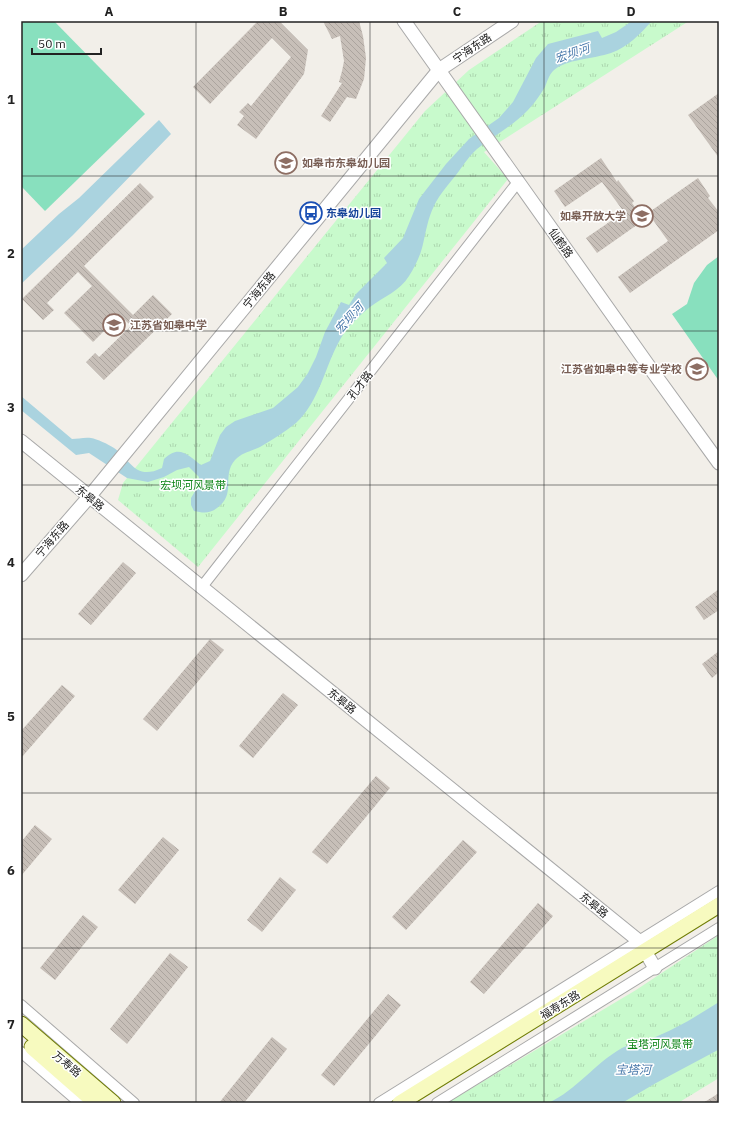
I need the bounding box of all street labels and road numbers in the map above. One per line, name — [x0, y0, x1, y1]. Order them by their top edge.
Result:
street label: 宁海东路 — [450, 30, 494, 66]
street label: 仙鹤路 — [546, 225, 576, 261]
street label: 宁海东路 — [240, 268, 278, 312]
street label: 孔才路 — [344, 368, 376, 402]
street label: 东皋路 — [73, 482, 107, 514]
street label: 宁海东路 — [32, 518, 72, 560]
street label: 东皋路 — [325, 685, 359, 717]
street label: 东皋路 — [577, 889, 611, 921]
street label: 福寿东路 — [538, 987, 582, 1023]
street label: 万寿路 — [50, 1048, 84, 1080]

